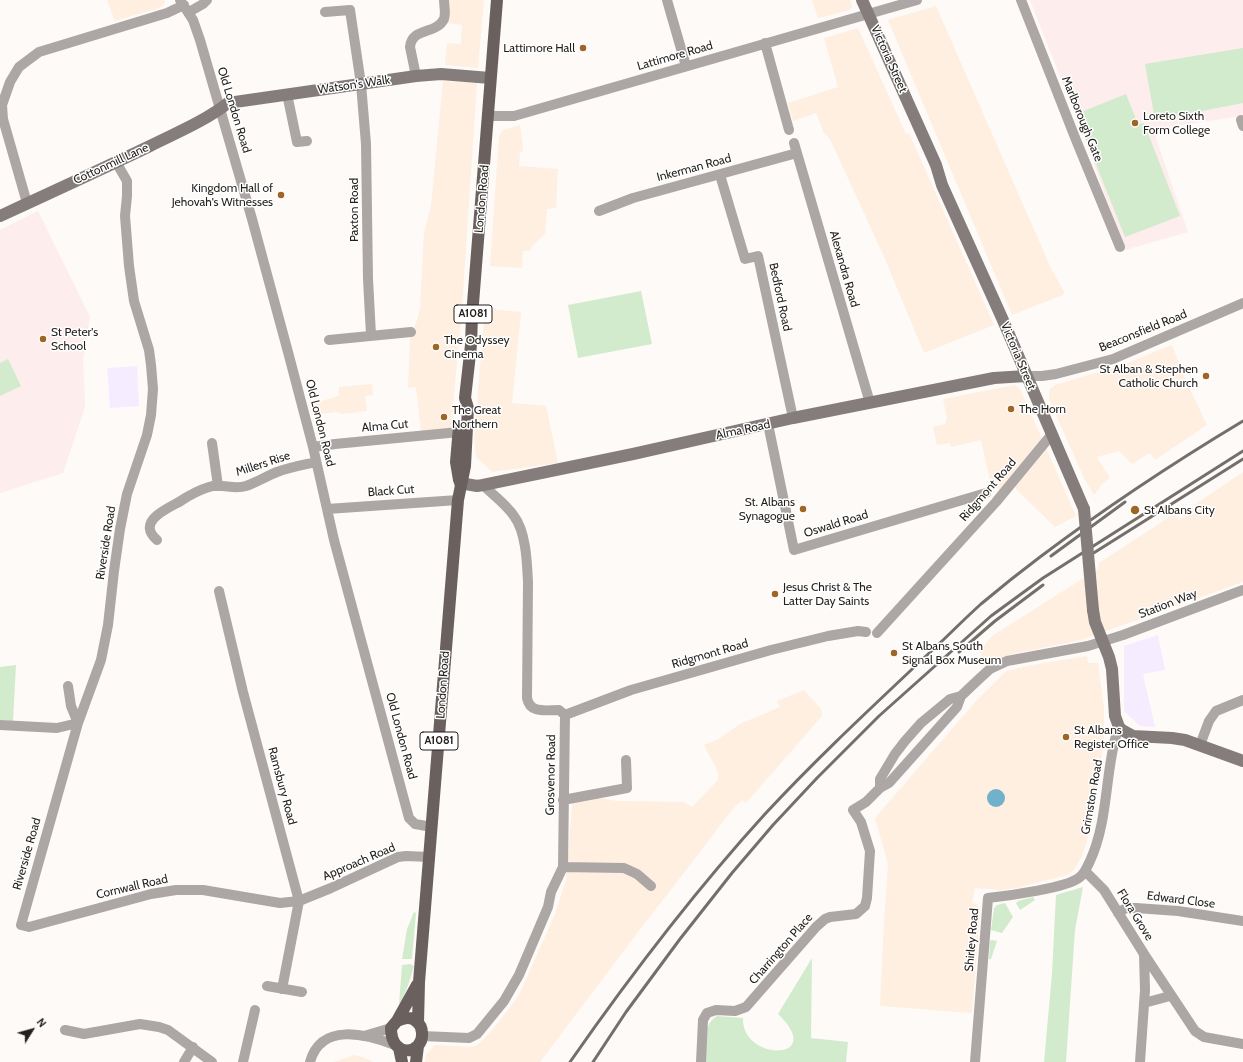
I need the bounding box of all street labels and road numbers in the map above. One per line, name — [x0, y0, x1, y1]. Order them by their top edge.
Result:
street label: Victoria Street — [868, 23, 910, 95]
street label: Lattimore Road — [636, 38, 714, 74]
street label: Old London Road — [214, 65, 254, 155]
street label: Watson's Walk — [317, 73, 391, 97]
street label: Marlborough Gate — [1058, 74, 1106, 164]
street label: Cottonmill Lane — [71, 140, 151, 188]
street label: Inkerman Road — [655, 151, 733, 185]
street label: London Road — [472, 165, 492, 233]
street label: Paxton Road — [347, 178, 361, 242]
street label: Alexandra Road — [826, 229, 862, 309]
street label: Bedford Road — [766, 262, 794, 332]
road number: A1081 — [454, 305, 492, 323]
street label: Beaconsfield Road — [1097, 307, 1189, 355]
street label: Victoria Street — [997, 320, 1039, 392]
street label: Old London Road — [302, 378, 338, 468]
street label: Alma Cut — [361, 417, 409, 435]
street label: Alma Road — [715, 417, 771, 443]
street label: Millers Rise — [234, 448, 292, 480]
street label: Ridgmont Road — [957, 456, 1019, 524]
street label: Black Cut — [367, 482, 415, 500]
street label: Riverside Road — [93, 505, 119, 581]
street label: Oswald Road — [802, 507, 870, 541]
street label: Station Way — [1137, 586, 1199, 622]
street label: Ridgmont Road — [670, 636, 750, 672]
street label: London Road — [433, 651, 453, 719]
street label: Old London Road — [383, 691, 419, 781]
road number: A1081 — [420, 732, 458, 750]
street label: Grosvenor Road — [543, 734, 559, 816]
street label: Ramsbury Road — [265, 746, 299, 826]
street label: Grimston Road — [1078, 758, 1106, 836]
street label: Riverside Road — [10, 816, 44, 892]
street label: Approach Road — [321, 840, 397, 884]
street label: Cornwall Road — [95, 872, 169, 902]
street label: Flora Grove — [1114, 887, 1156, 943]
street label: Edward Close — [1146, 889, 1216, 911]
street label: Shirley Road — [962, 908, 982, 972]
street label: Charrington Place — [746, 911, 816, 987]

